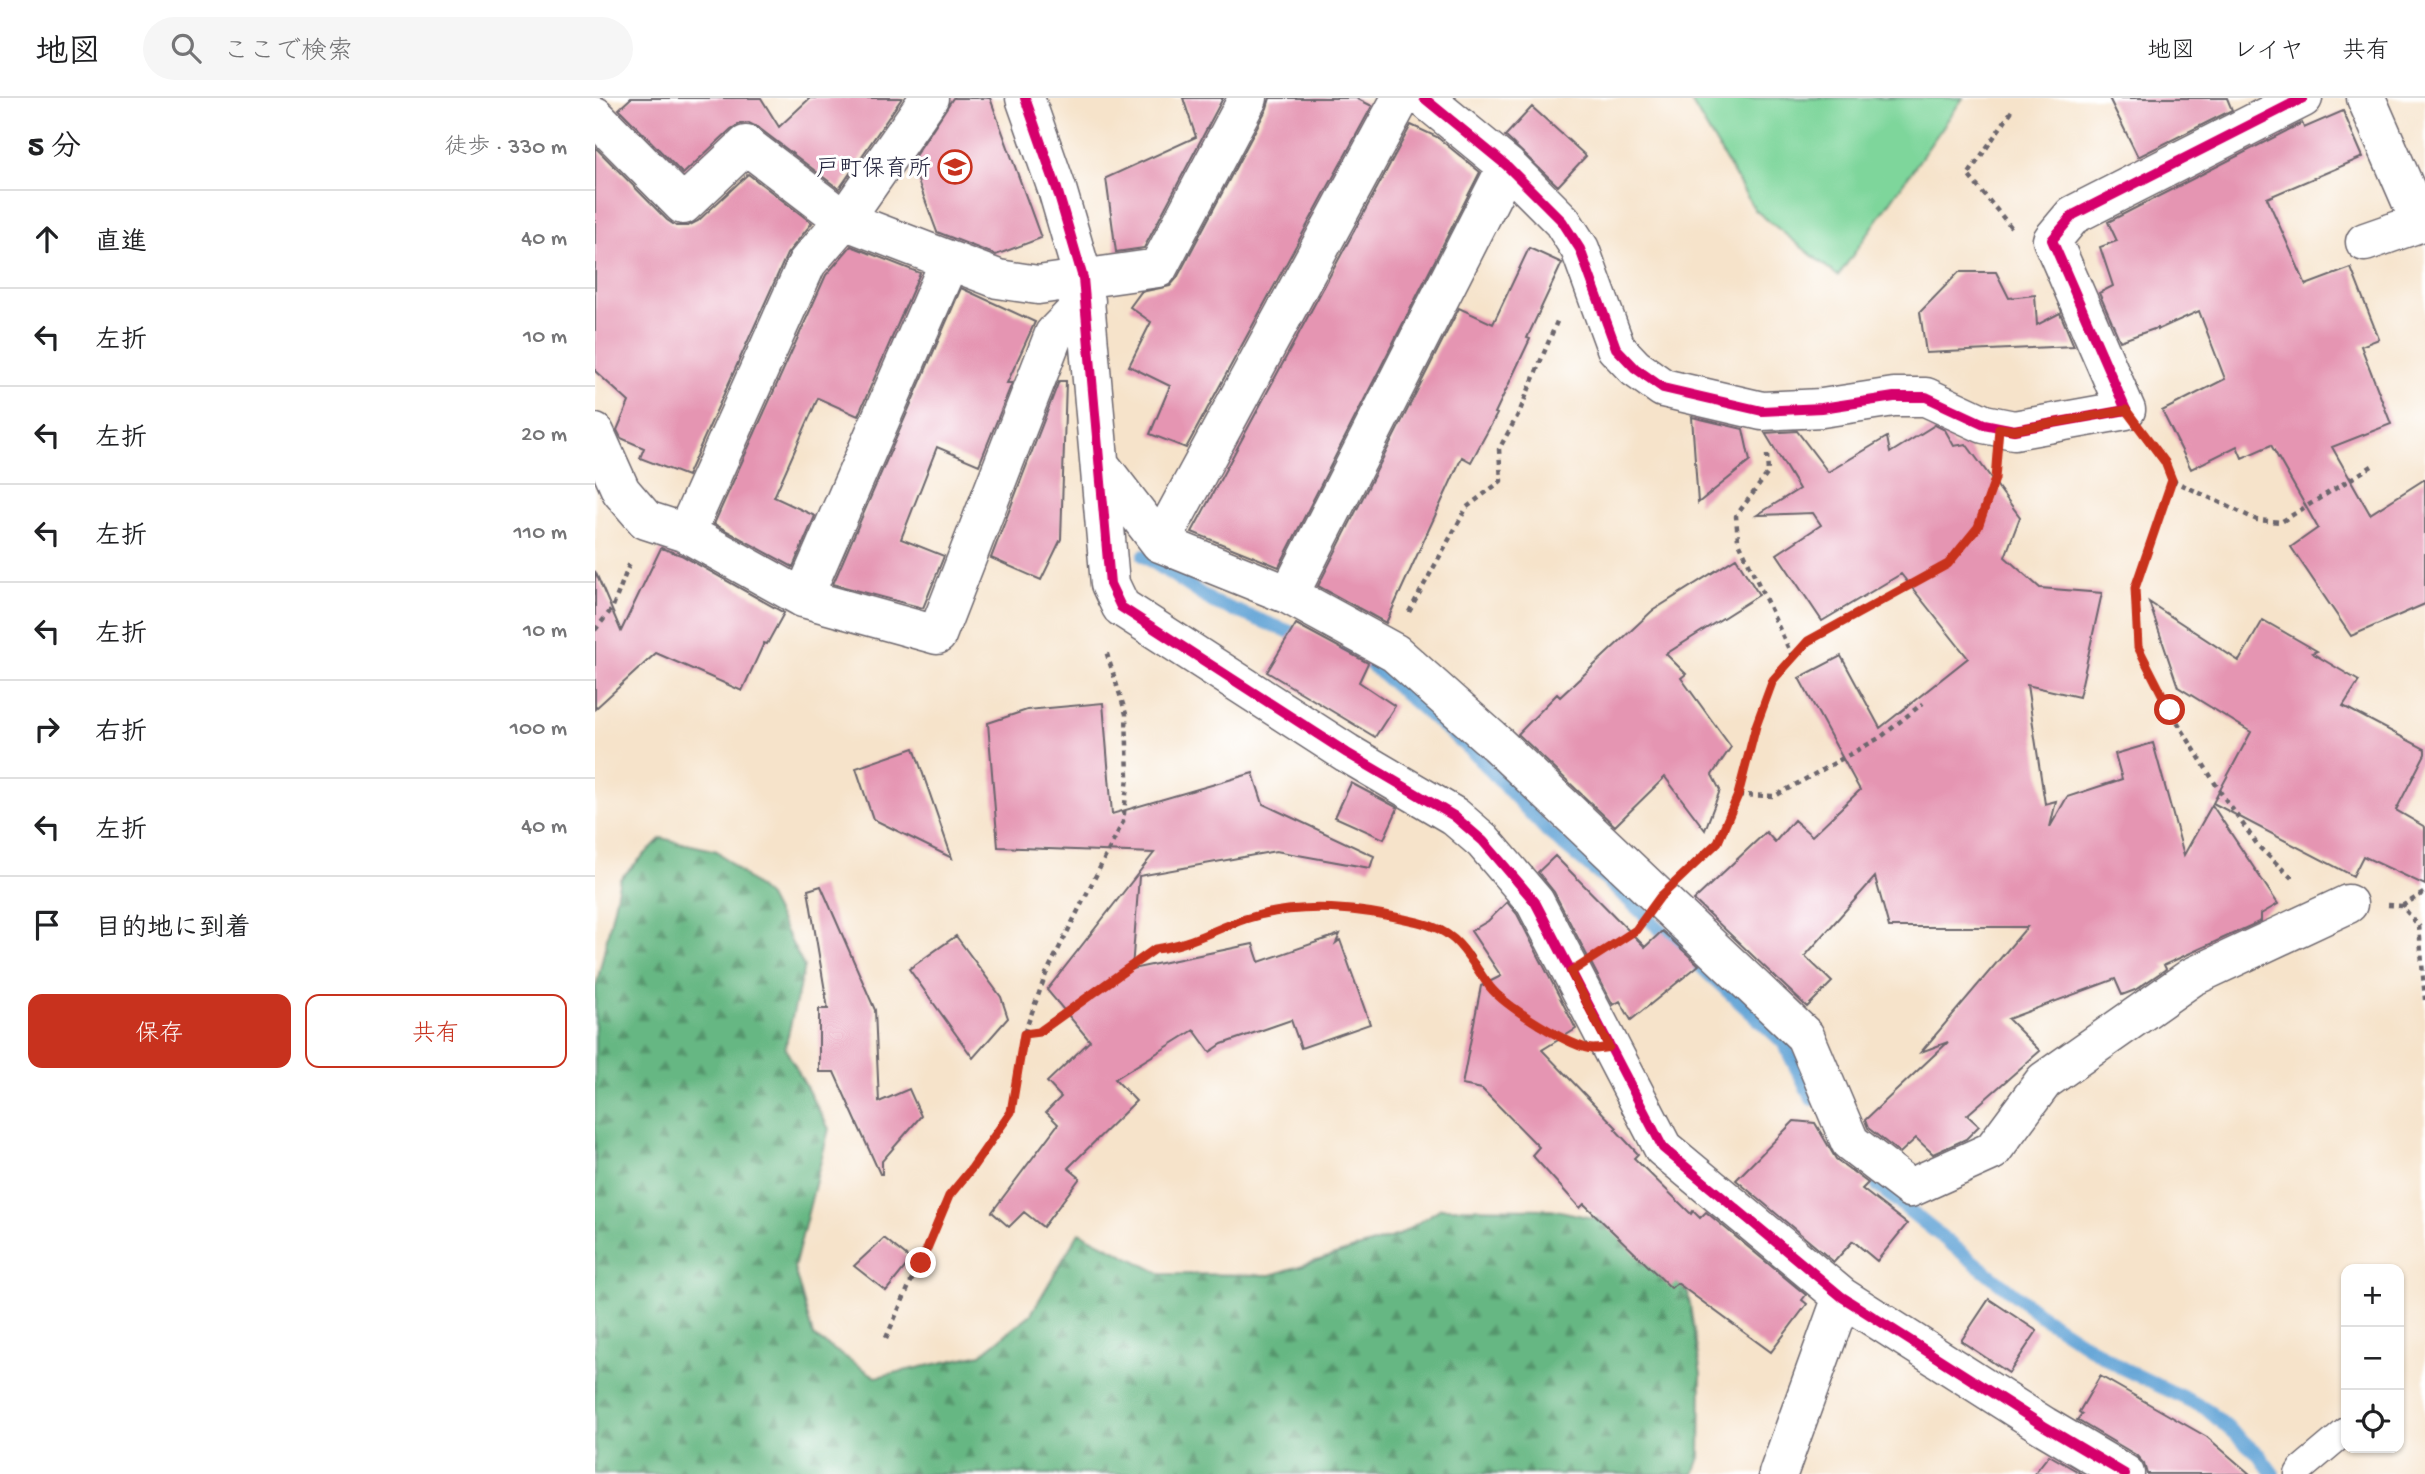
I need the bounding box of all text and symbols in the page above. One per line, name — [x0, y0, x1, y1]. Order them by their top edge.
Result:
search box — [143, 17, 633, 80]
icon: search — [167, 29, 205, 67]
text: 地図 — [35, 36, 101, 74]
text: ここで検索 — [223, 38, 353, 69]
text: 地図 — [2147, 38, 2195, 67]
text: レイヤ — [2233, 38, 2304, 67]
text: 共有 — [2342, 38, 2390, 67]
text: 5 分 — [28, 132, 81, 167]
text: 徒歩 · 330 m — [444, 135, 567, 162]
school or university icon: 戸町保育所 — [936, 148, 974, 186]
place label: 戸町保育所 — [816, 156, 931, 184]
icon: ahead — [28, 220, 66, 258]
text: 40 m — [521, 226, 567, 253]
text: 直進 — [95, 229, 147, 260]
icon: left — [28, 318, 66, 356]
text: 10 m — [523, 324, 567, 351]
text: 左折 — [95, 327, 147, 358]
icon: left — [28, 416, 66, 454]
text: 20 m — [521, 422, 567, 449]
text: 左折 — [95, 425, 147, 456]
icon: left — [28, 514, 66, 552]
text: 110 m — [514, 520, 567, 547]
text: 左折 — [95, 523, 147, 554]
icon: left — [28, 612, 66, 650]
text: 10 m — [523, 618, 567, 645]
text: 左折 — [95, 621, 147, 652]
route start — [2154, 694, 2185, 725]
icon: right — [28, 710, 66, 748]
text: 100 m — [510, 716, 567, 743]
text: 右折 — [95, 719, 147, 750]
icon: left — [28, 808, 66, 846]
text: 40 m — [521, 814, 567, 841]
text: 左折 — [95, 817, 147, 848]
icon: arrive — [28, 906, 66, 944]
text: 目的地に到着 — [95, 915, 251, 946]
button: 保存 — [28, 994, 291, 1068]
button: 共有 — [305, 994, 567, 1068]
route end — [905, 1247, 936, 1278]
map controls — [2341, 1264, 2404, 1453]
button: + — [2341, 1264, 2404, 1327]
button: − — [2341, 1327, 2404, 1390]
button: locate — [2341, 1390, 2404, 1453]

